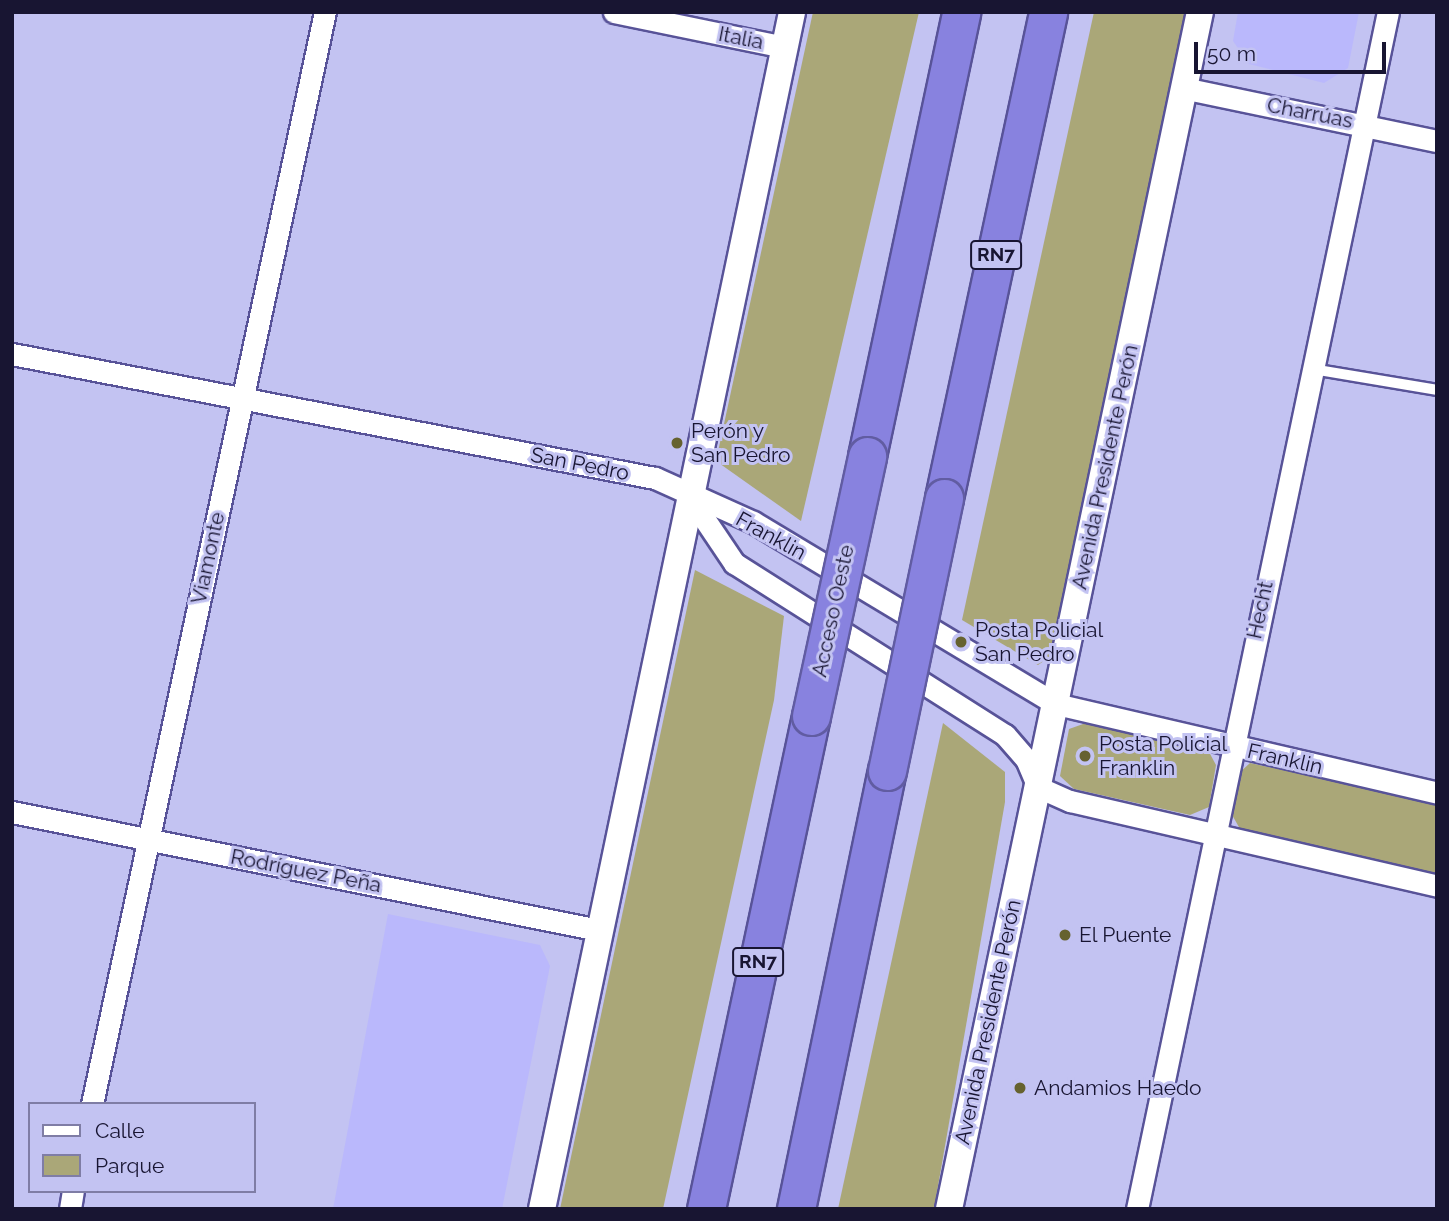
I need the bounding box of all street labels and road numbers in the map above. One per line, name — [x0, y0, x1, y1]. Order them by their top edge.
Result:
street label: Italia — [716, 21, 766, 55]
street label: Charrúas — [1265, 92, 1355, 134]
road number: RN7 — [970, 240, 1022, 270]
street label: Avenida Presidente Perón — [1067, 342, 1143, 592]
street label: San Pedro — [529, 442, 631, 486]
street label: Franklin — [732, 506, 810, 566]
street label: Viamonte — [186, 510, 230, 606]
street label: Acceso Oeste — [807, 543, 859, 679]
street label: Hecht — [1242, 579, 1278, 641]
street label: Franklin — [1245, 738, 1325, 780]
street label: Rodríguez Peña — [228, 844, 384, 898]
street label: Avenida Presidente Perón — [950, 897, 1026, 1147]
road number: RN7 — [732, 946, 784, 978]

